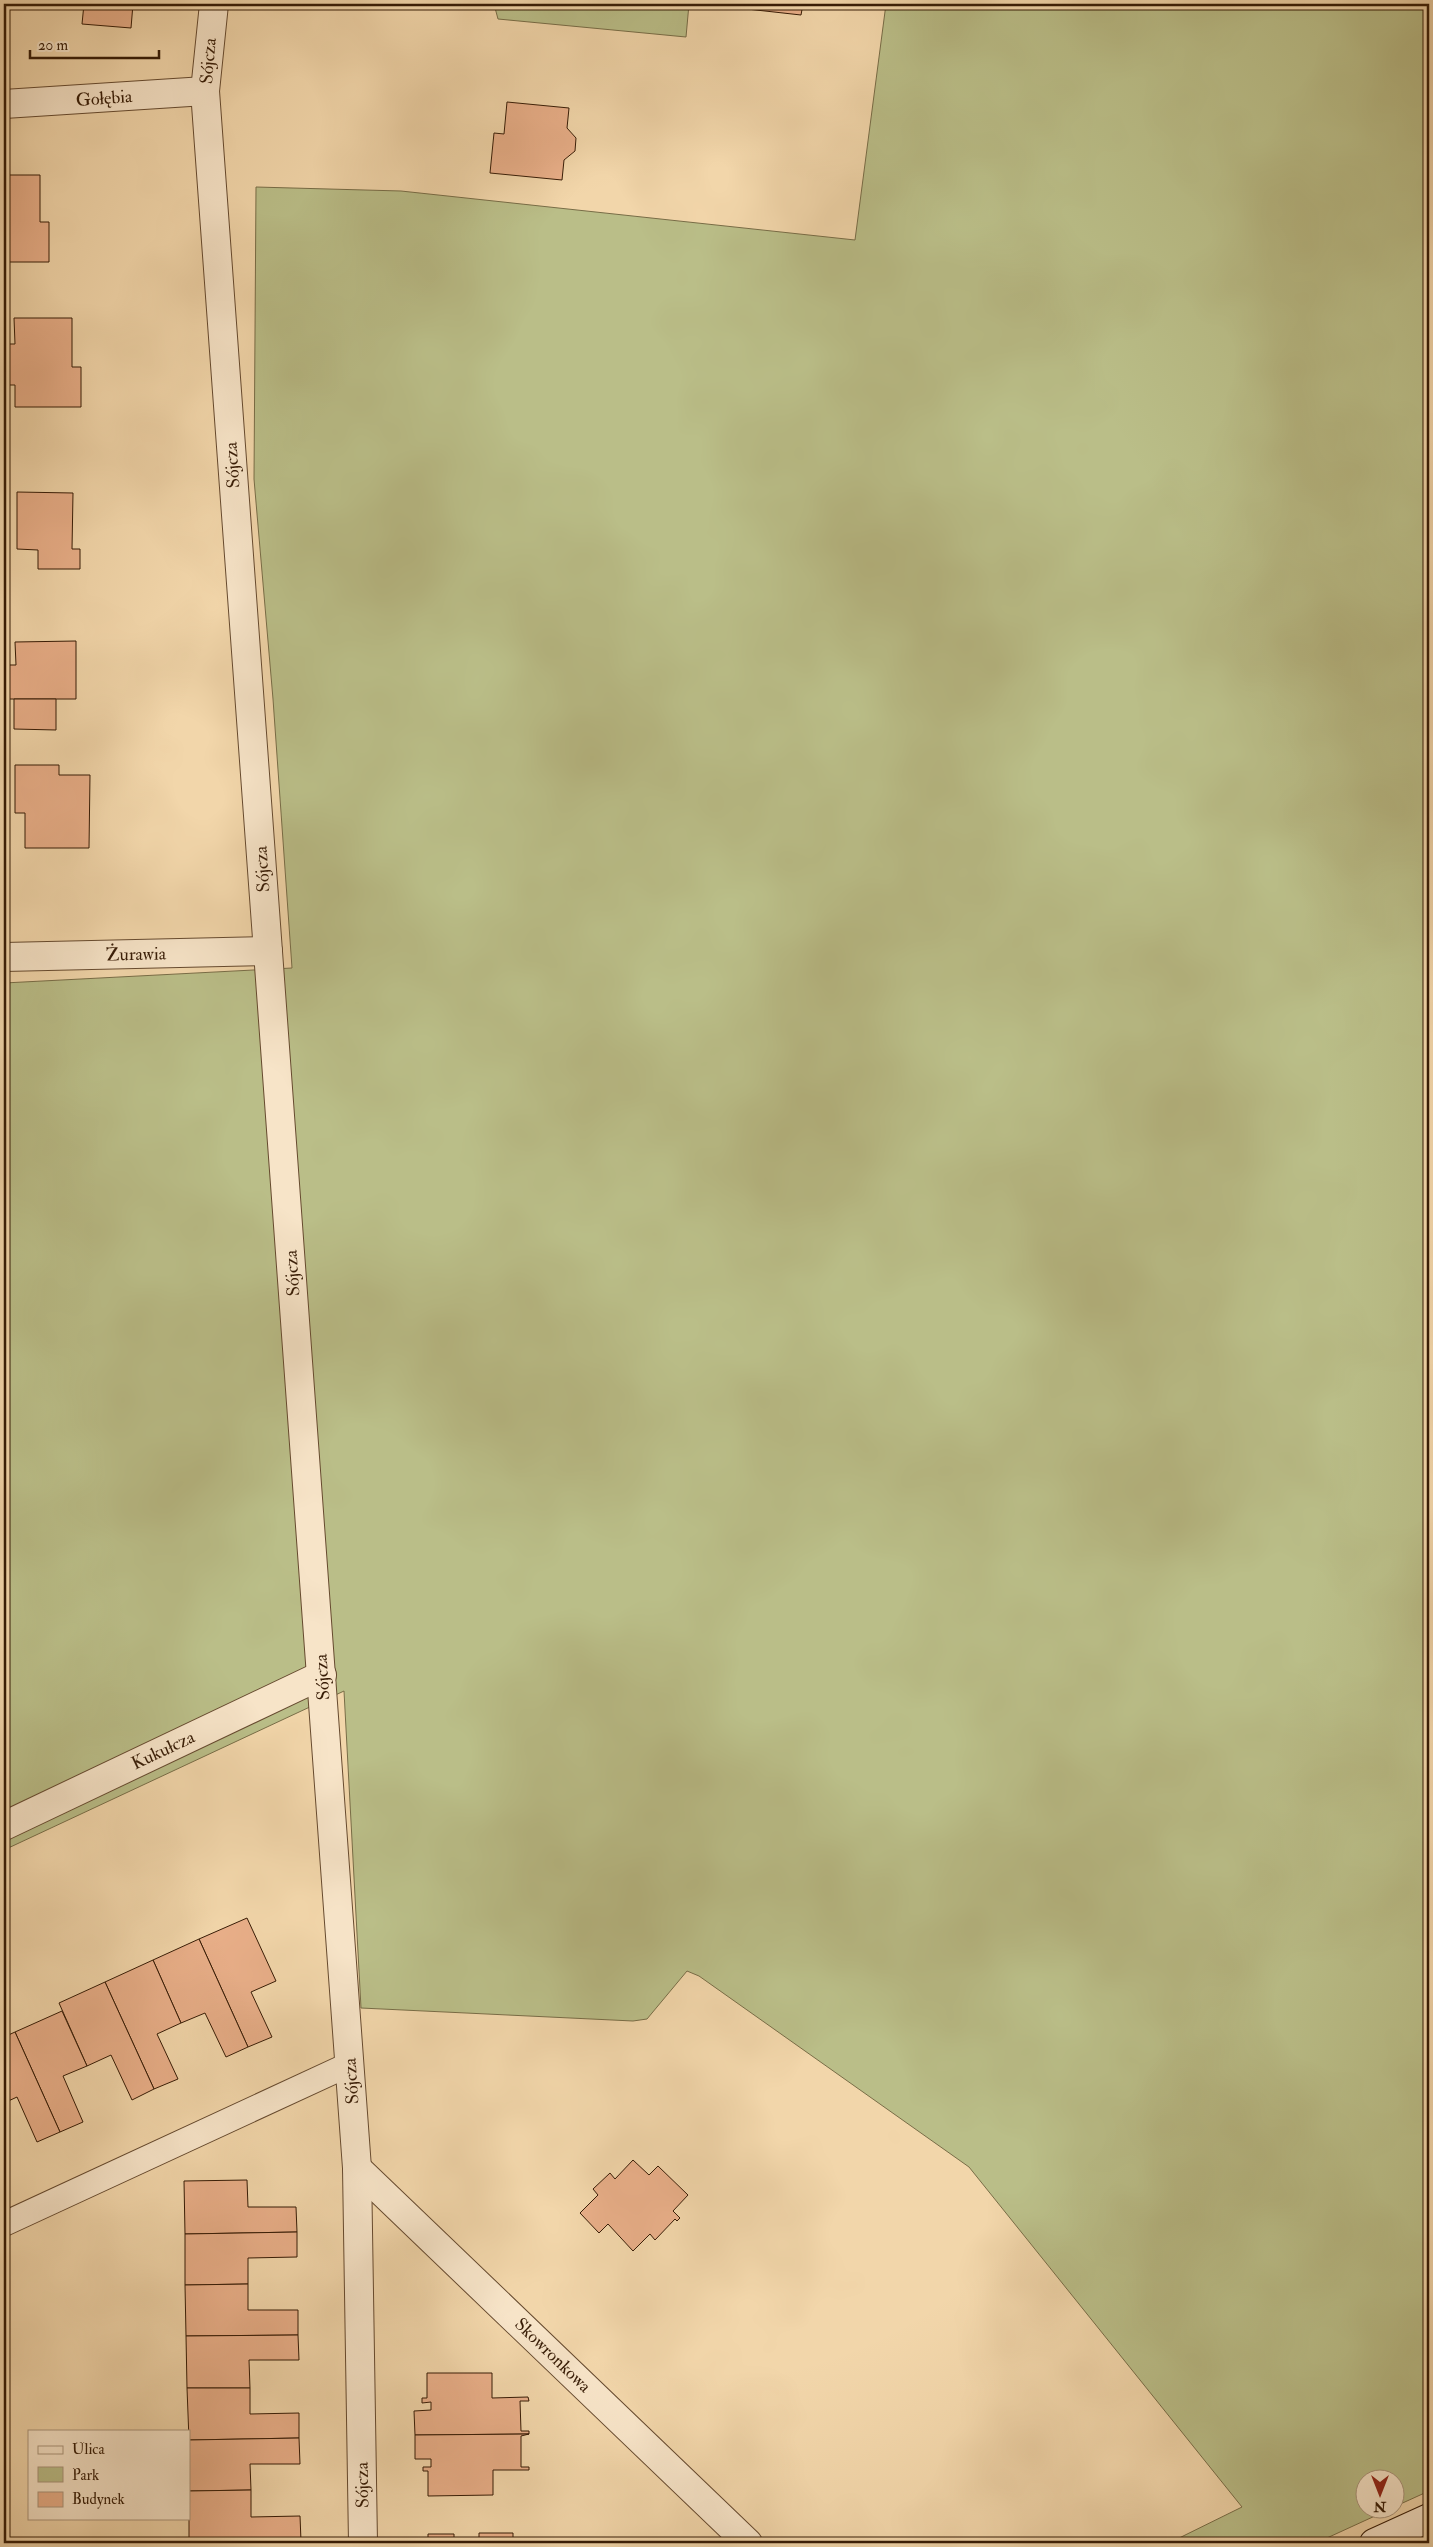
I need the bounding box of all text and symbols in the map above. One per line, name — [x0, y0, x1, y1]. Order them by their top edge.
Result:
scale bar — [30, 28, 159, 60]
text: 20 m — [38, 36, 68, 55]
street label: Sójcza — [195, 36, 222, 85]
street label: Gołębia — [75, 85, 134, 112]
street label: Sójcza — [219, 441, 246, 489]
street label: Sójcza — [249, 845, 276, 893]
street label: Żurawia — [106, 941, 167, 967]
street label: Sójcza — [279, 1249, 306, 1297]
street label: Sójcza — [309, 1653, 336, 1701]
street label: Kukułcza — [128, 1726, 199, 1775]
street label: Sójcza — [338, 2057, 365, 2105]
street label: Skowronkowa — [509, 2313, 596, 2398]
legend — [28, 2430, 190, 2520]
text: Ulica — [72, 2440, 105, 2459]
street label: Sójcza — [351, 2461, 374, 2508]
text: Park — [72, 2466, 99, 2485]
north arrow — [1356, 2470, 1406, 2520]
text: Budynek — [72, 2490, 125, 2509]
text: N — [1373, 2498, 1387, 2515]

